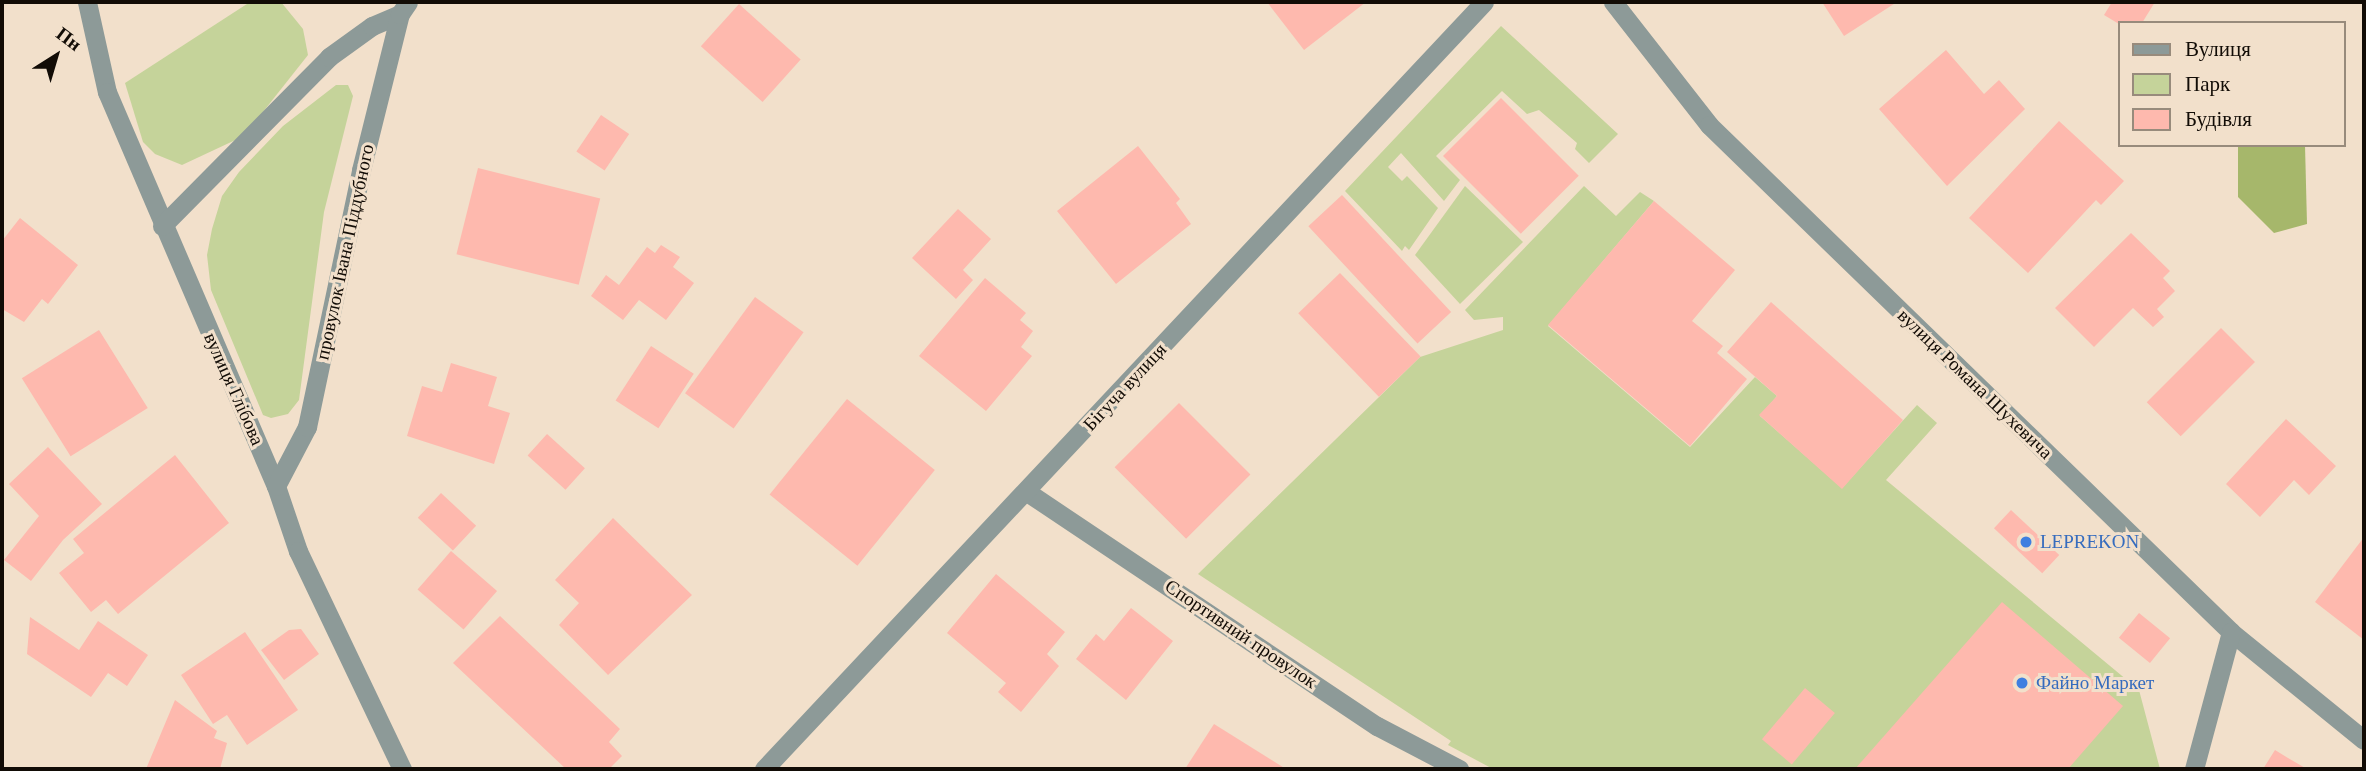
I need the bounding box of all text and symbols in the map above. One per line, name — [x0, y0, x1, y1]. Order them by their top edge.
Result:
north arrow — [21, 21, 91, 91]
legend — [2118, 21, 2345, 147]
text: Пн — [52, 23, 86, 55]
text: Вулиця — [2185, 37, 2251, 61]
text: Парк — [2185, 72, 2230, 96]
text: Будівля — [2185, 107, 2252, 131]
street label: провулок Івана Піддубного — [311, 142, 379, 362]
street label: вулиця Романа Шухевича — [1893, 304, 2057, 464]
street label: вулиця Глібова — [199, 329, 269, 449]
street label: Бігуча вулиця — [1079, 338, 1171, 436]
place label: LEPREKON — [2040, 531, 2139, 553]
marker: LEPREKON — [2018, 534, 2034, 550]
street label: Спортивний провулок — [1161, 575, 1321, 693]
place label: Файно Маркет — [2036, 672, 2154, 694]
marker: Файно Маркет — [2014, 675, 2030, 691]

